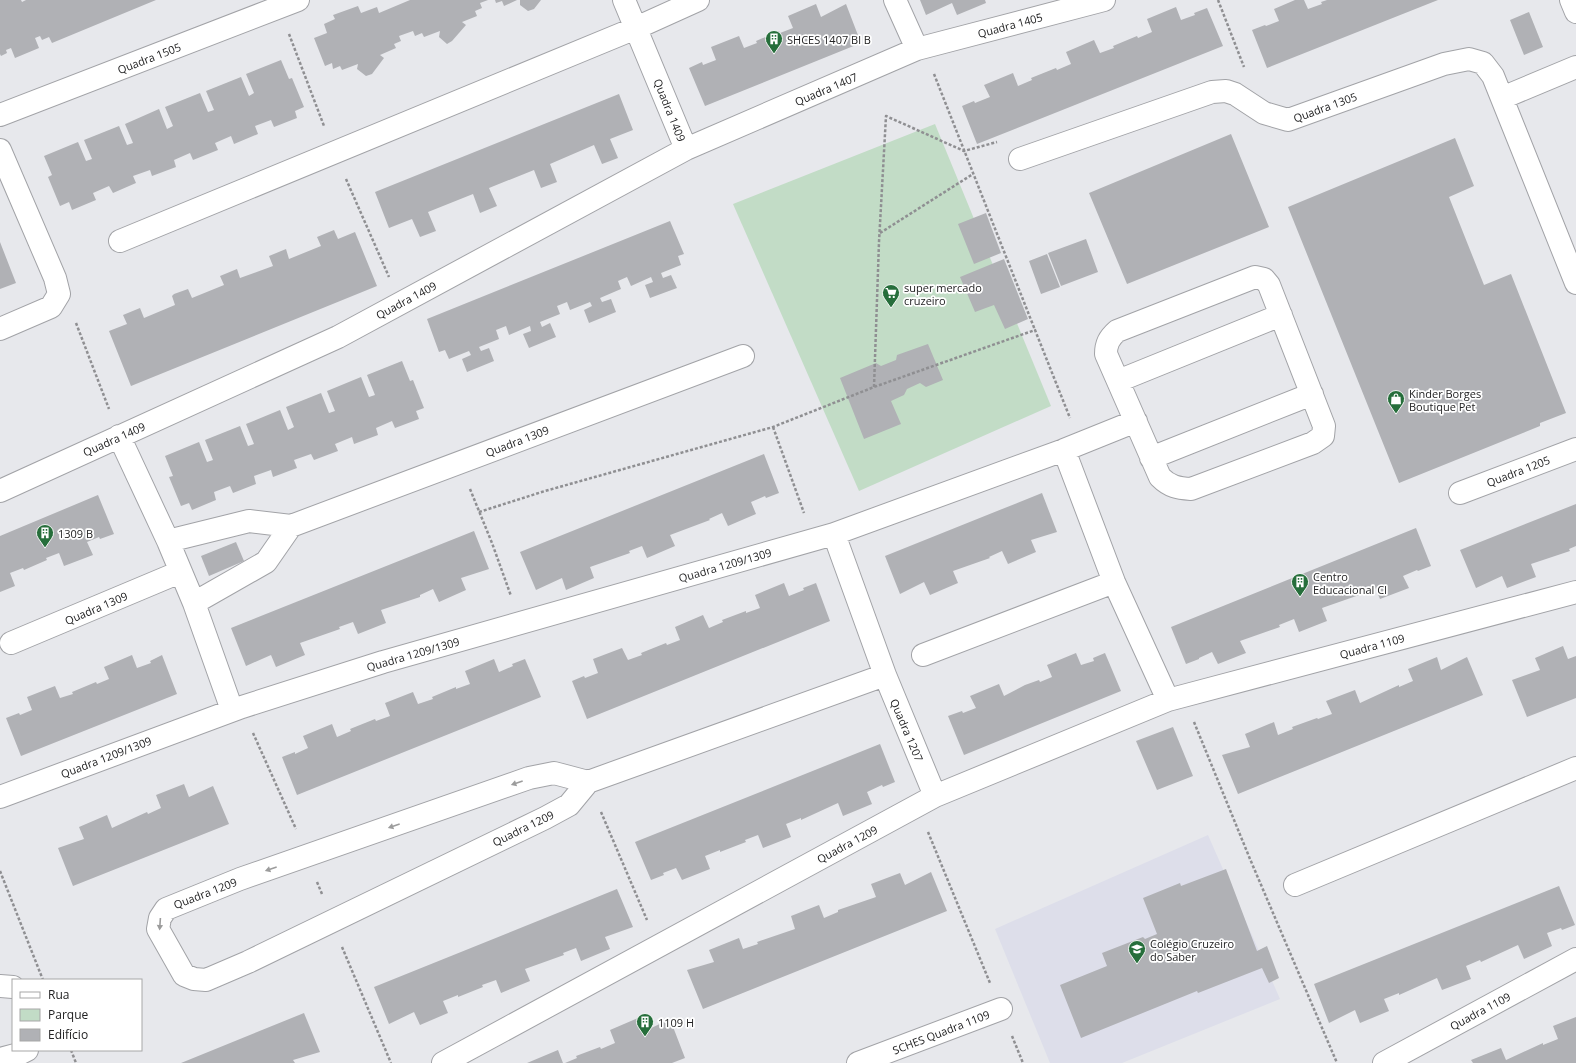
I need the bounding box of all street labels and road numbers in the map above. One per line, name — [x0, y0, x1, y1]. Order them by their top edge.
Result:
street label: Quadra 1405 — [976, 9, 1044, 41]
street label: Quadra 1505 — [115, 39, 183, 77]
street label: Quadra 1407 — [792, 69, 860, 109]
street label: Quadra 1409 — [651, 76, 689, 144]
street label: Quadra 1305 — [1291, 89, 1359, 125]
street label: Quadra 1409 — [373, 278, 439, 322]
street label: Quadra 1409 — [80, 419, 148, 459]
street label: Quadra 1309 — [483, 422, 551, 460]
street label: Quadra 1205 — [1484, 452, 1552, 490]
street label: Quadra 1209/1309 — [677, 545, 773, 585]
street label: Quadra 1309 — [62, 588, 130, 628]
street label: Quadra 1109 — [1338, 630, 1406, 662]
street label: Quadra 1209/1309 — [365, 634, 461, 674]
street label: Quadra 1207 — [887, 696, 927, 764]
street label: Quadra 1209/1309 — [59, 733, 153, 781]
street label: Quadra 1209 — [490, 807, 556, 849]
street label: Quadra 1209 — [814, 822, 880, 866]
street label: Quadra 1209 — [171, 874, 239, 912]
street label: Quadra 1109 — [1447, 989, 1513, 1033]
street label: SCHES Quadra 1109 — [890, 1007, 992, 1057]

